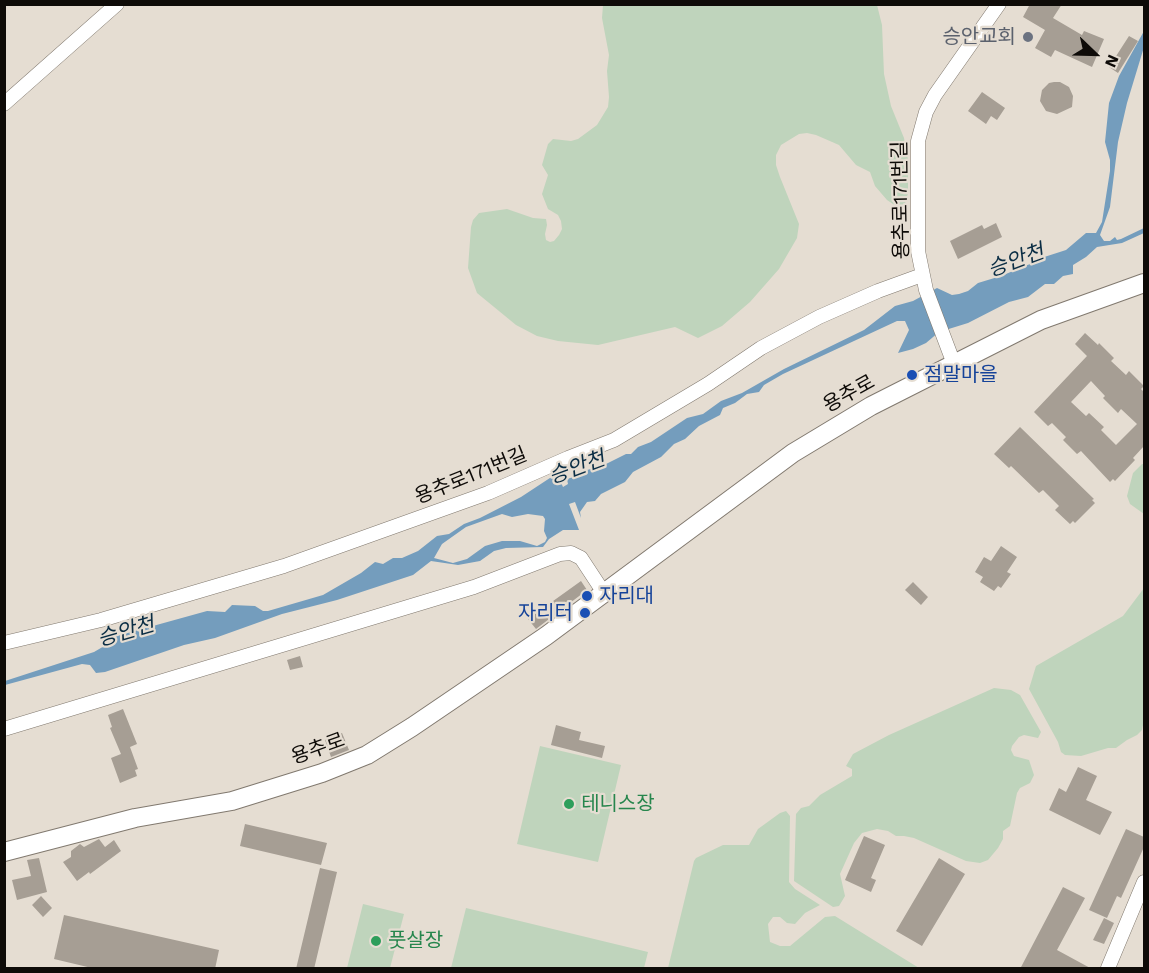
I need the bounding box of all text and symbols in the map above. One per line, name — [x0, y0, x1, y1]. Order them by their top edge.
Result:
north arrow — [1065, 24, 1125, 84]
place label: 승안교회 — [942, 25, 1016, 49]
marker: 승안교회 — [1021, 30, 1035, 44]
text: N — [1101, 52, 1123, 70]
street label: 용추로171번길 — [888, 140, 914, 260]
water label: 승안천 — [984, 239, 1048, 283]
place label: 점말마을 — [924, 363, 998, 387]
marker: 점말마을 — [905, 368, 919, 382]
street label: 용추로 — [819, 370, 879, 418]
street label: 용추로171번길 — [411, 443, 531, 509]
water label: 승안천 — [545, 446, 609, 490]
place label: 자리대 — [599, 584, 654, 608]
marker: 자리대 — [580, 589, 594, 603]
place label: 자리터 — [518, 601, 573, 625]
marker: 자리터 — [578, 606, 592, 620]
water label: 승안천 — [95, 612, 157, 652]
street label: 용추로 — [288, 728, 348, 770]
place label: 테니스장 — [581, 792, 655, 816]
marker: 테니스장 — [562, 797, 576, 811]
place label: 풋살장 — [388, 929, 443, 953]
marker: 풋살장 — [369, 934, 383, 948]

